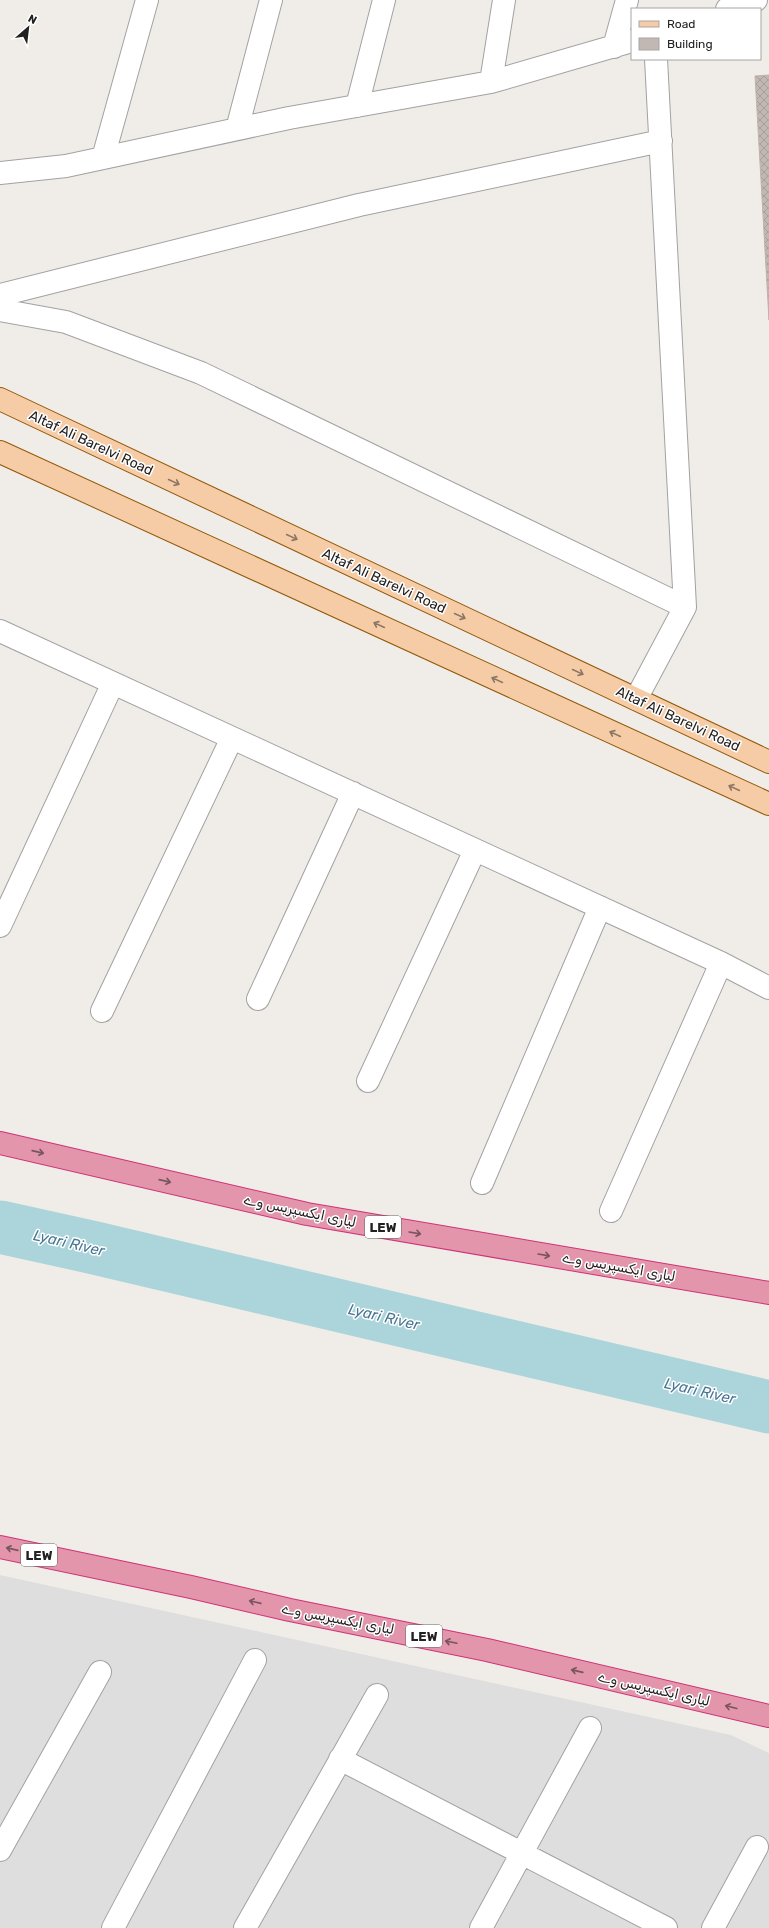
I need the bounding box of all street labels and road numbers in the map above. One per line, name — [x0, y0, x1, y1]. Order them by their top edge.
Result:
street label: Altaf Ali Barelvi Road — [26, 407, 156, 479]
street label: Altaf Ali Barelvi Road — [319, 545, 449, 617]
street label: Altaf Ali Barelvi Road — [613, 683, 743, 755]
street label: لیاری ایکسپریس وے — [242, 1191, 358, 1232]
road number: LEW — [365, 1216, 401, 1238]
street label: لیاری ایکسپریس وے — [561, 1249, 677, 1286]
road number: LEW — [21, 1544, 57, 1566]
street label: لیاری ایکسپریس وے — [280, 1600, 396, 1639]
road number: LEW — [406, 1625, 442, 1647]
street label: لیاری ایکسپریس وے — [596, 1668, 712, 1711]

